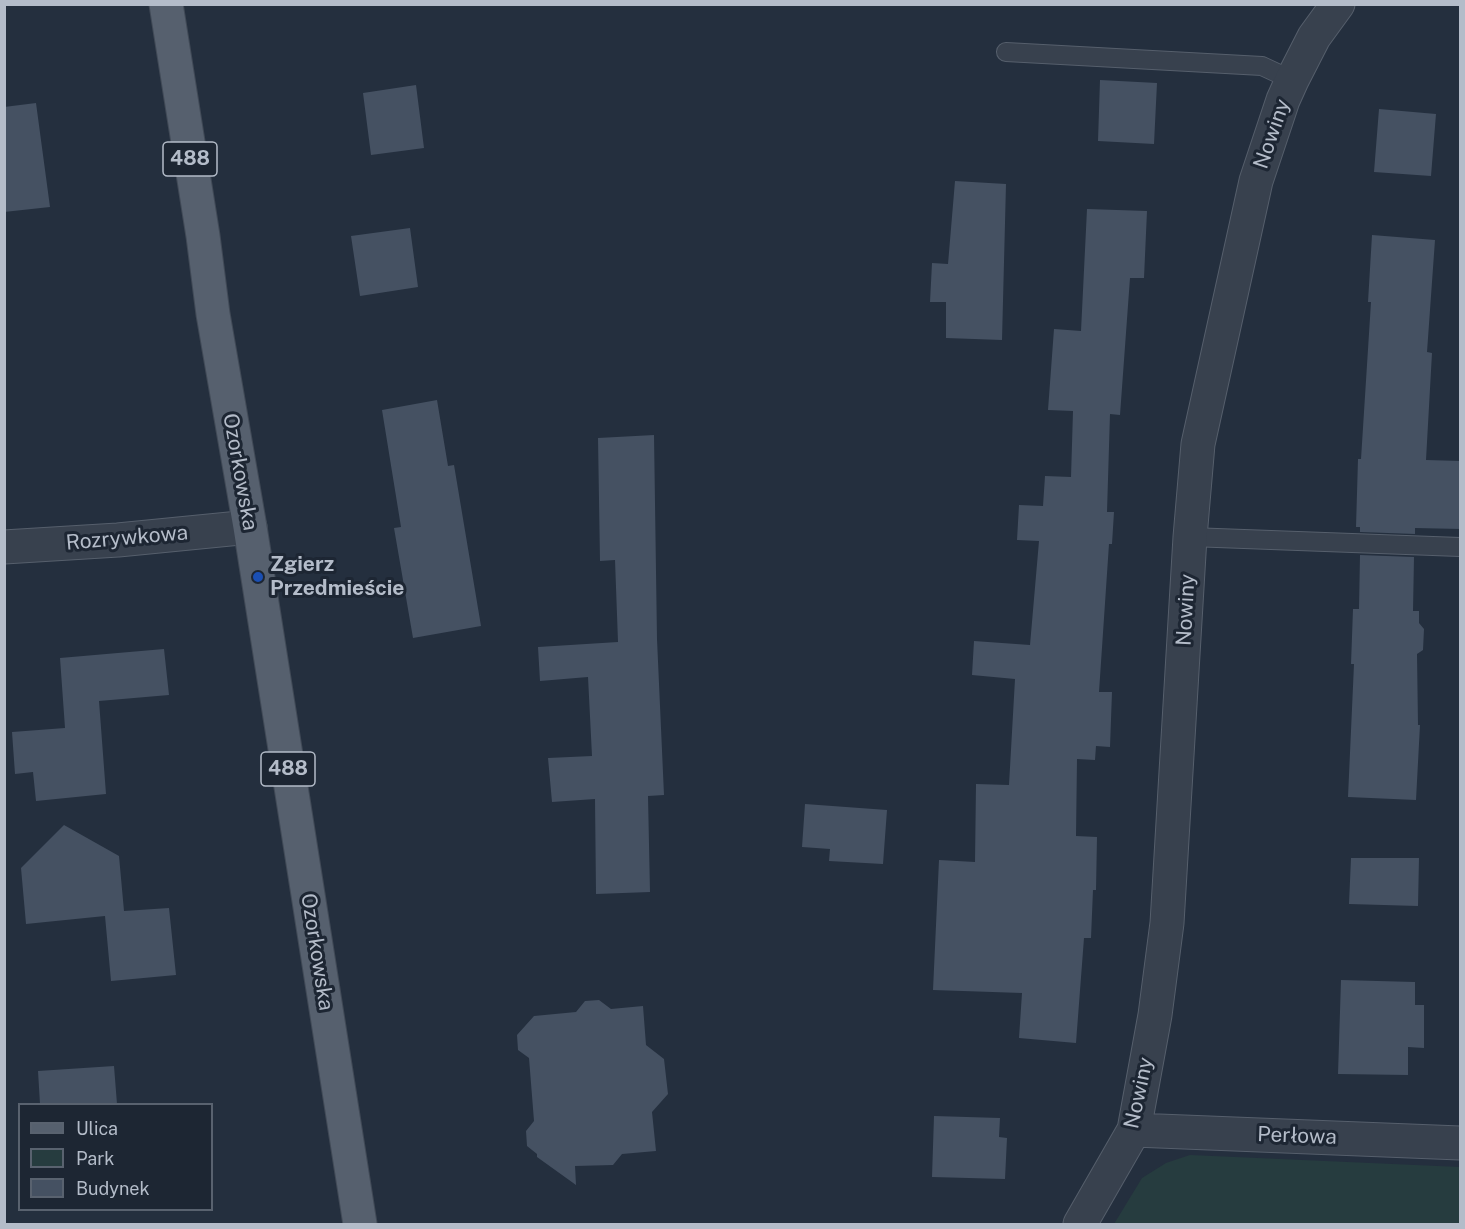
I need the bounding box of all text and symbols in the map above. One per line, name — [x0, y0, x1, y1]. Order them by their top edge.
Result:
street label: Nowiny — [1248, 96, 1296, 172]
road number: 488 — [163, 142, 217, 176]
street label: Ozorkowska — [217, 411, 263, 533]
street label: Rozrywkowa — [65, 520, 189, 556]
place label: Zgierz Przedmieście — [270, 552, 404, 602]
marker: Zgierz Przedmieście — [251, 570, 265, 584]
street label: Nowiny — [1172, 573, 1200, 647]
road number: 488 — [261, 752, 315, 786]
street label: Ozorkowska — [295, 892, 339, 1012]
street label: Nowiny — [1119, 1055, 1159, 1131]
legend — [18, 1103, 213, 1211]
text: Ulica — [76, 1118, 118, 1139]
street label: Perłowa — [1257, 1122, 1337, 1150]
text: Park — [76, 1148, 114, 1169]
text: Budynek — [76, 1178, 150, 1199]

